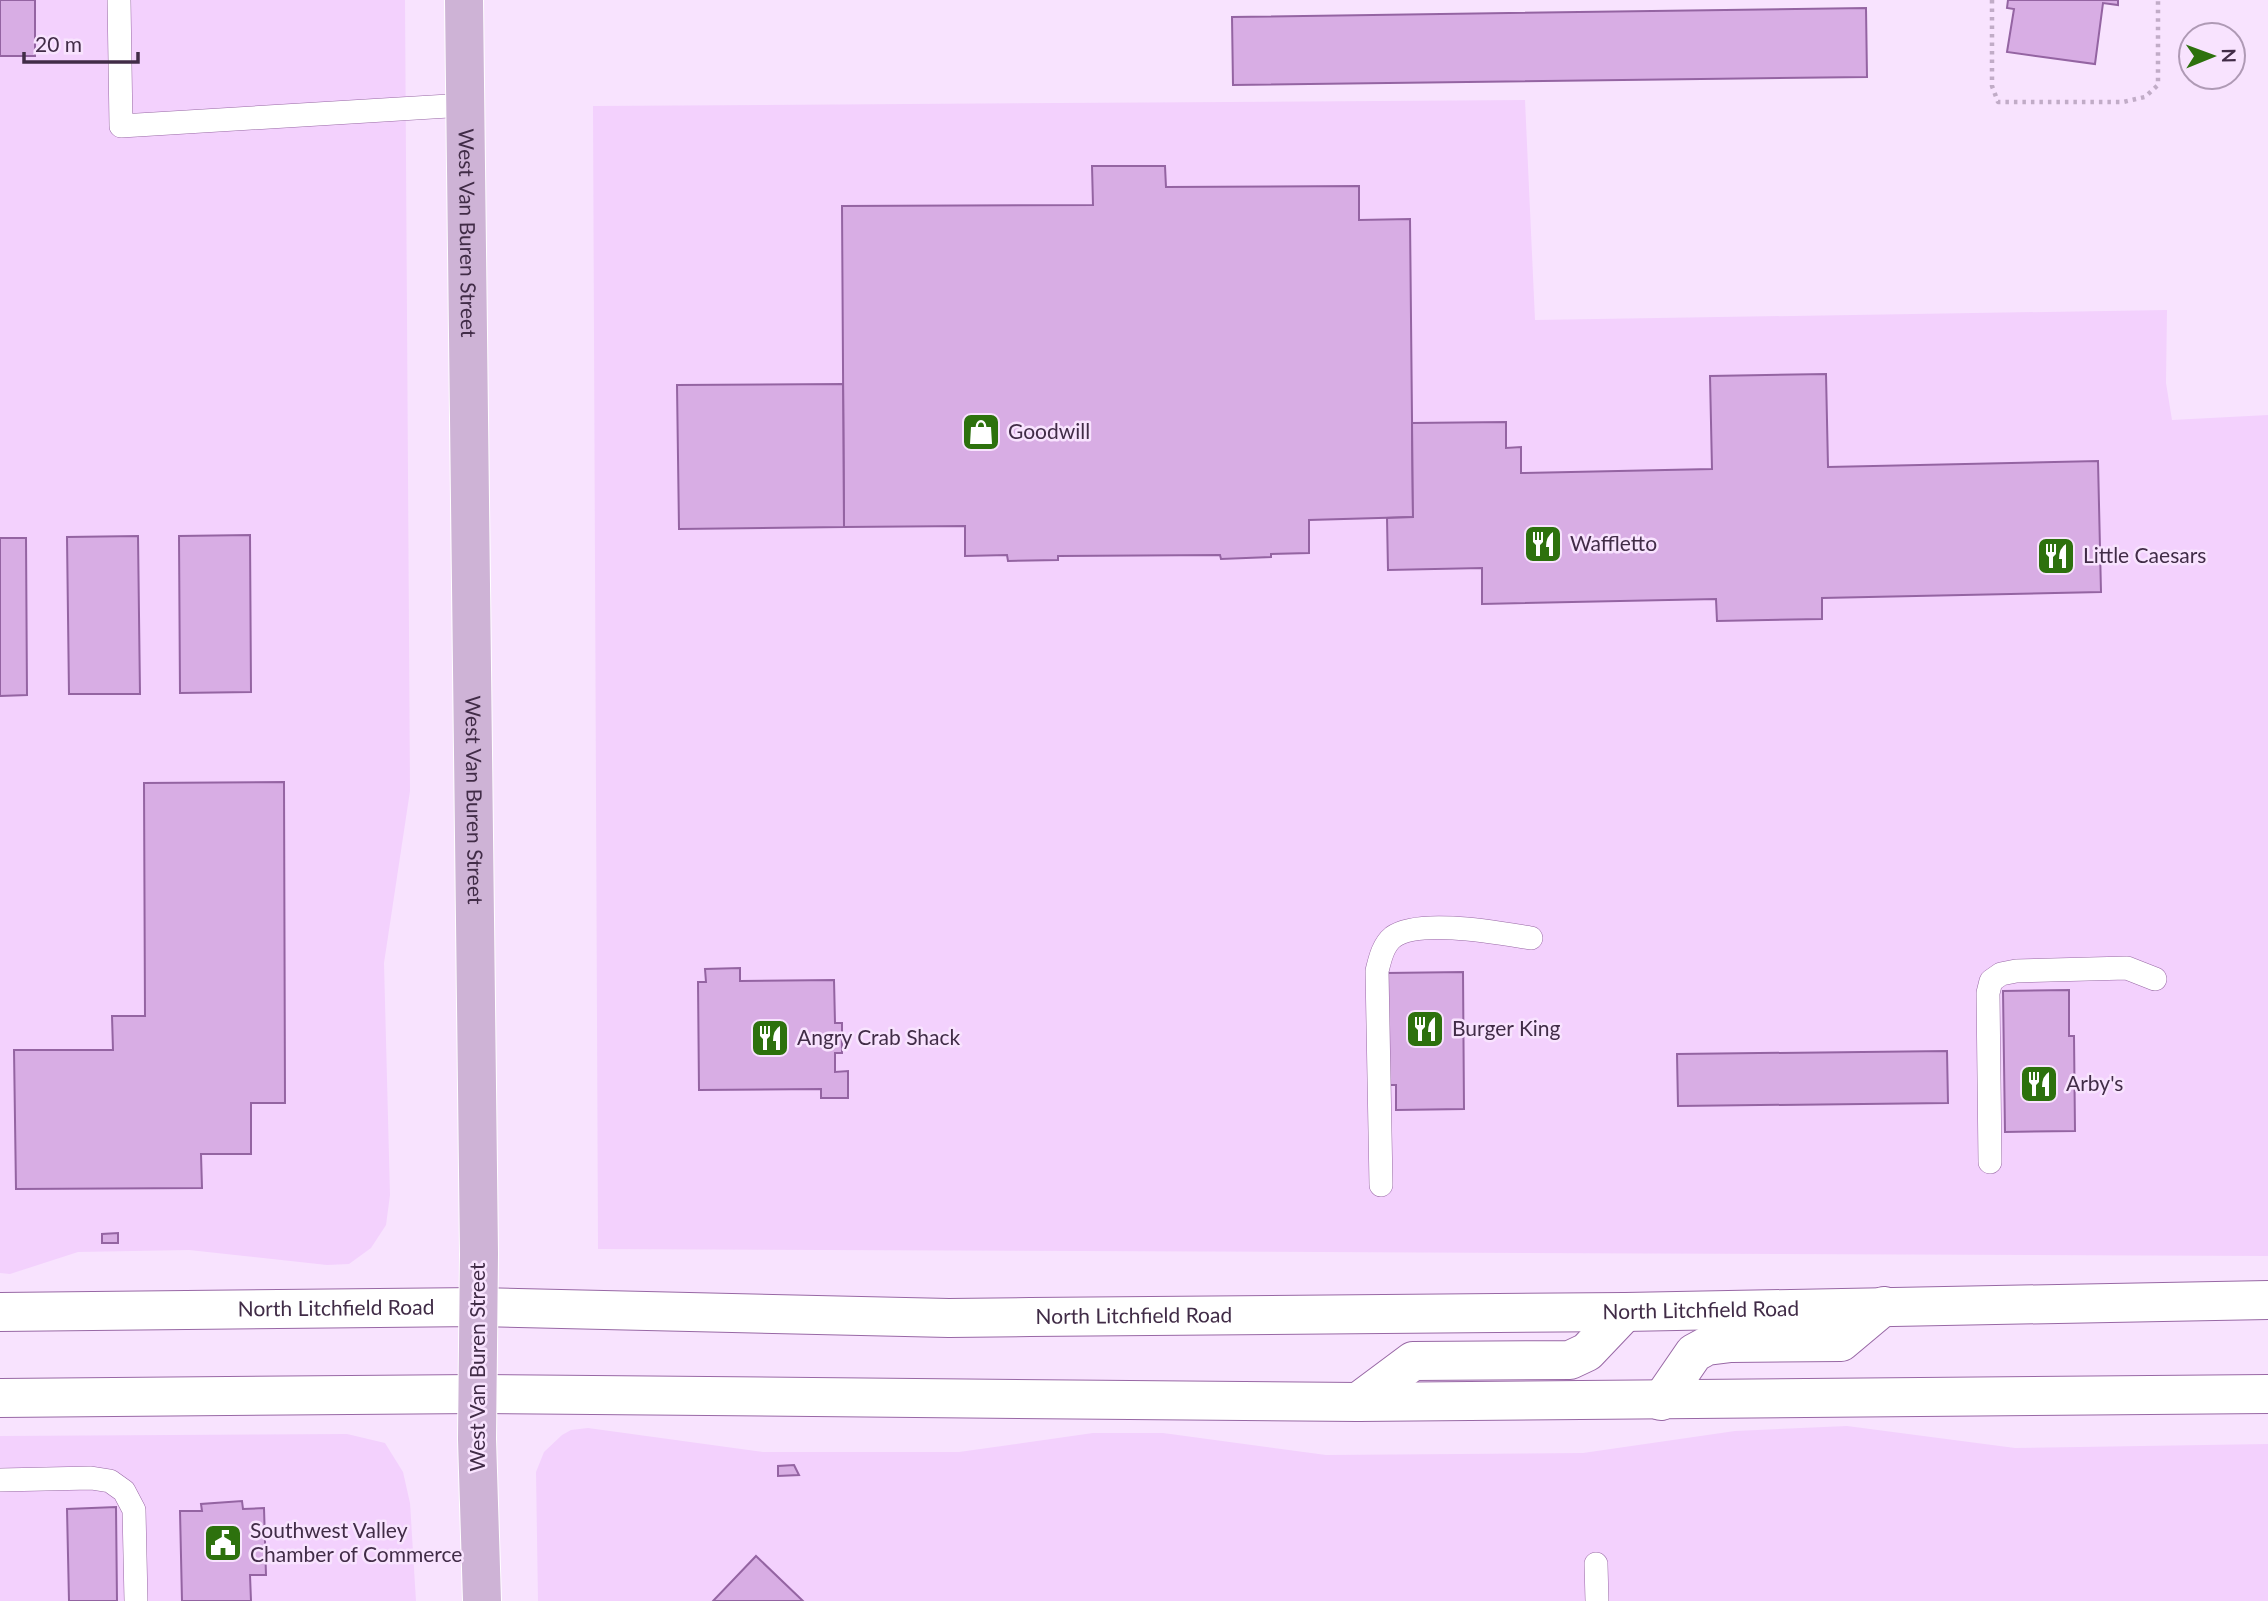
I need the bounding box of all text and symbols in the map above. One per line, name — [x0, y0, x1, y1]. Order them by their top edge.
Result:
scale bar — [24, 21, 138, 65]
north arrow — [2177, 21, 2247, 91]
text: 20 m — [35, 31, 82, 56]
text: N — [2218, 48, 2241, 63]
street label: West Van Buren Street — [455, 128, 482, 338]
shop icon: Goodwill — [960, 411, 1002, 453]
place label: Goodwill — [1008, 418, 1090, 443]
restaurant icon: Waffletto — [1522, 523, 1564, 565]
place label: Waffletto — [1570, 530, 1657, 555]
restaurant icon: Little Caesars — [2035, 535, 2077, 577]
place label: Little Caesars — [2083, 542, 2206, 567]
street label: West Van Buren Street — [461, 695, 489, 905]
restaurant icon: Burger King — [1404, 1008, 1446, 1050]
place label: Burger King — [1452, 1015, 1561, 1040]
restaurant icon: Angry Crab Shack — [749, 1017, 791, 1059]
place label: Angry Crab Shack — [797, 1024, 961, 1049]
restaurant icon: Arby's — [2018, 1063, 2060, 1105]
place label: Arby's — [2066, 1070, 2123, 1095]
street label: West Van Buren Street — [464, 1262, 489, 1471]
street label: North Litchfield Road — [237, 1293, 434, 1321]
street label: North Litchfield Road — [1602, 1295, 1799, 1323]
street label: North Litchfield Road — [1035, 1301, 1232, 1328]
place label: Southwest Valley Chamber of Commerce — [250, 1517, 462, 1566]
public building icon: Southwest Valley Chamber of Commerce — [202, 1522, 244, 1564]

